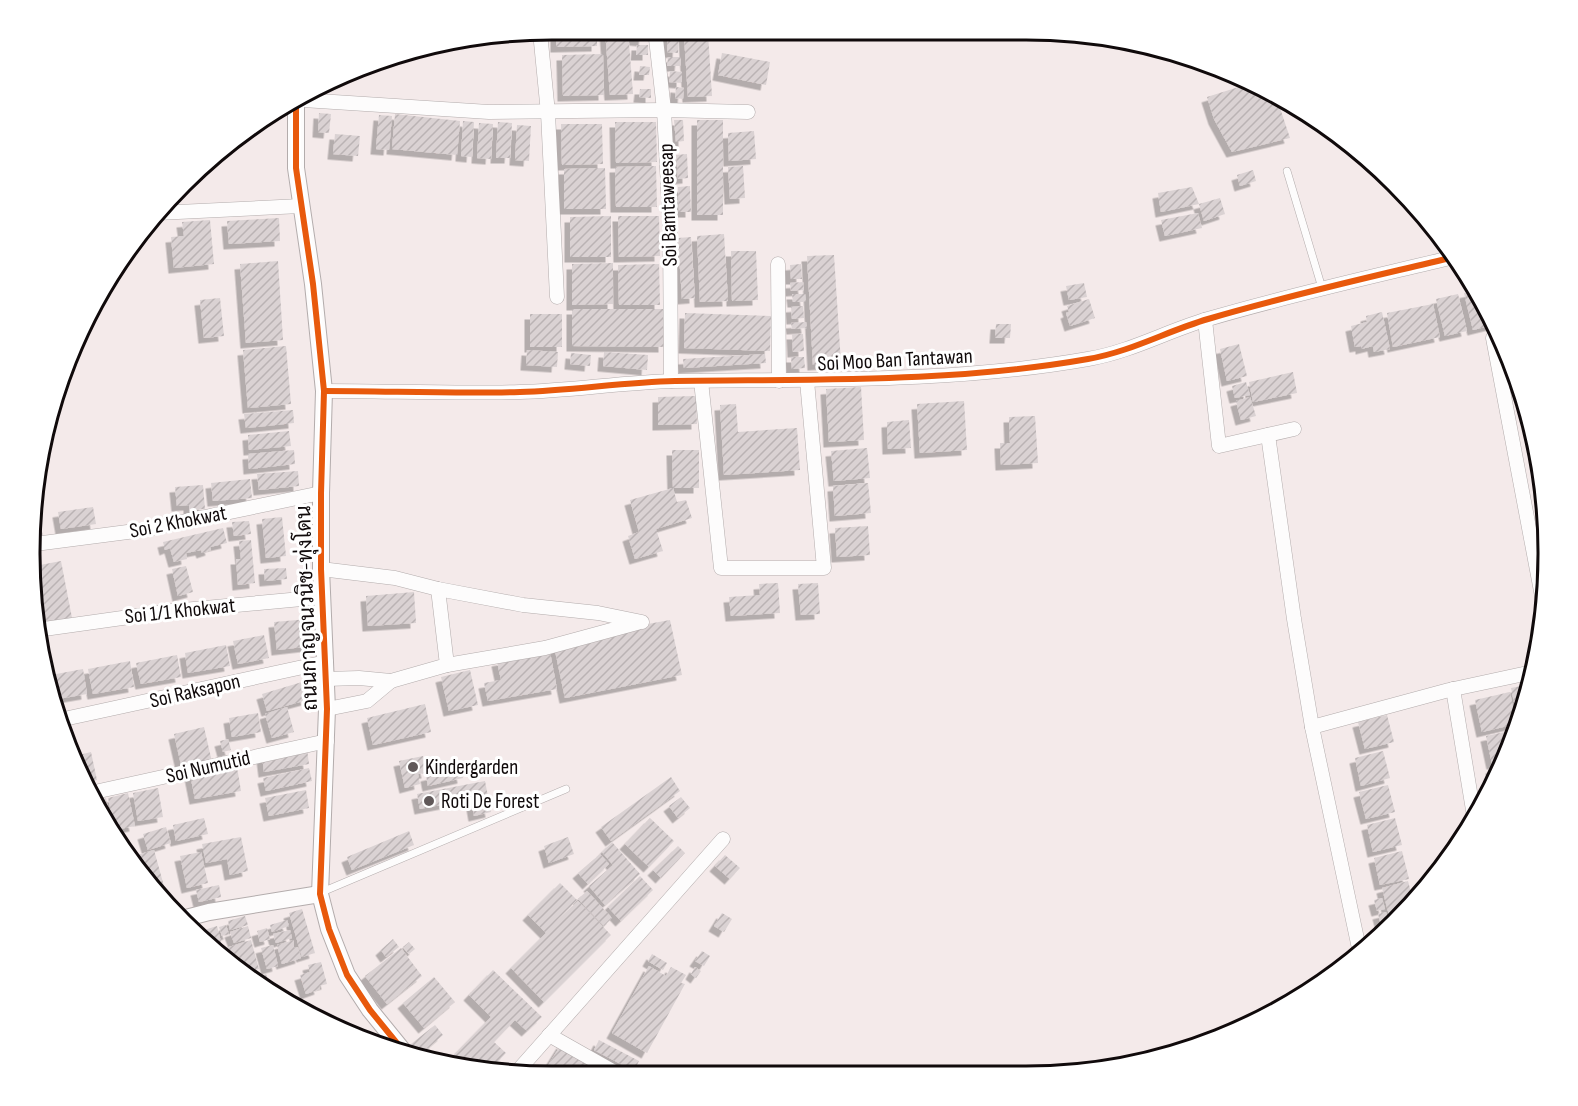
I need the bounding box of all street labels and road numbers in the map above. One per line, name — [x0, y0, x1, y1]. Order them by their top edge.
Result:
street label: Soi Bamtaweesap — [653, 143, 683, 267]
street label: Soi Moo Ban Tantawan — [817, 343, 973, 377]
street label: Soi 2 Khokwat — [127, 500, 229, 544]
street label: ถนนกาญจนวนิช-ทุ่งโดน — [290, 505, 324, 711]
street label: Soi 1/1 Khokwat — [124, 593, 236, 629]
street label: Soi Raksapon — [147, 668, 243, 714]
street label: Soi Numutid — [163, 745, 253, 789]

